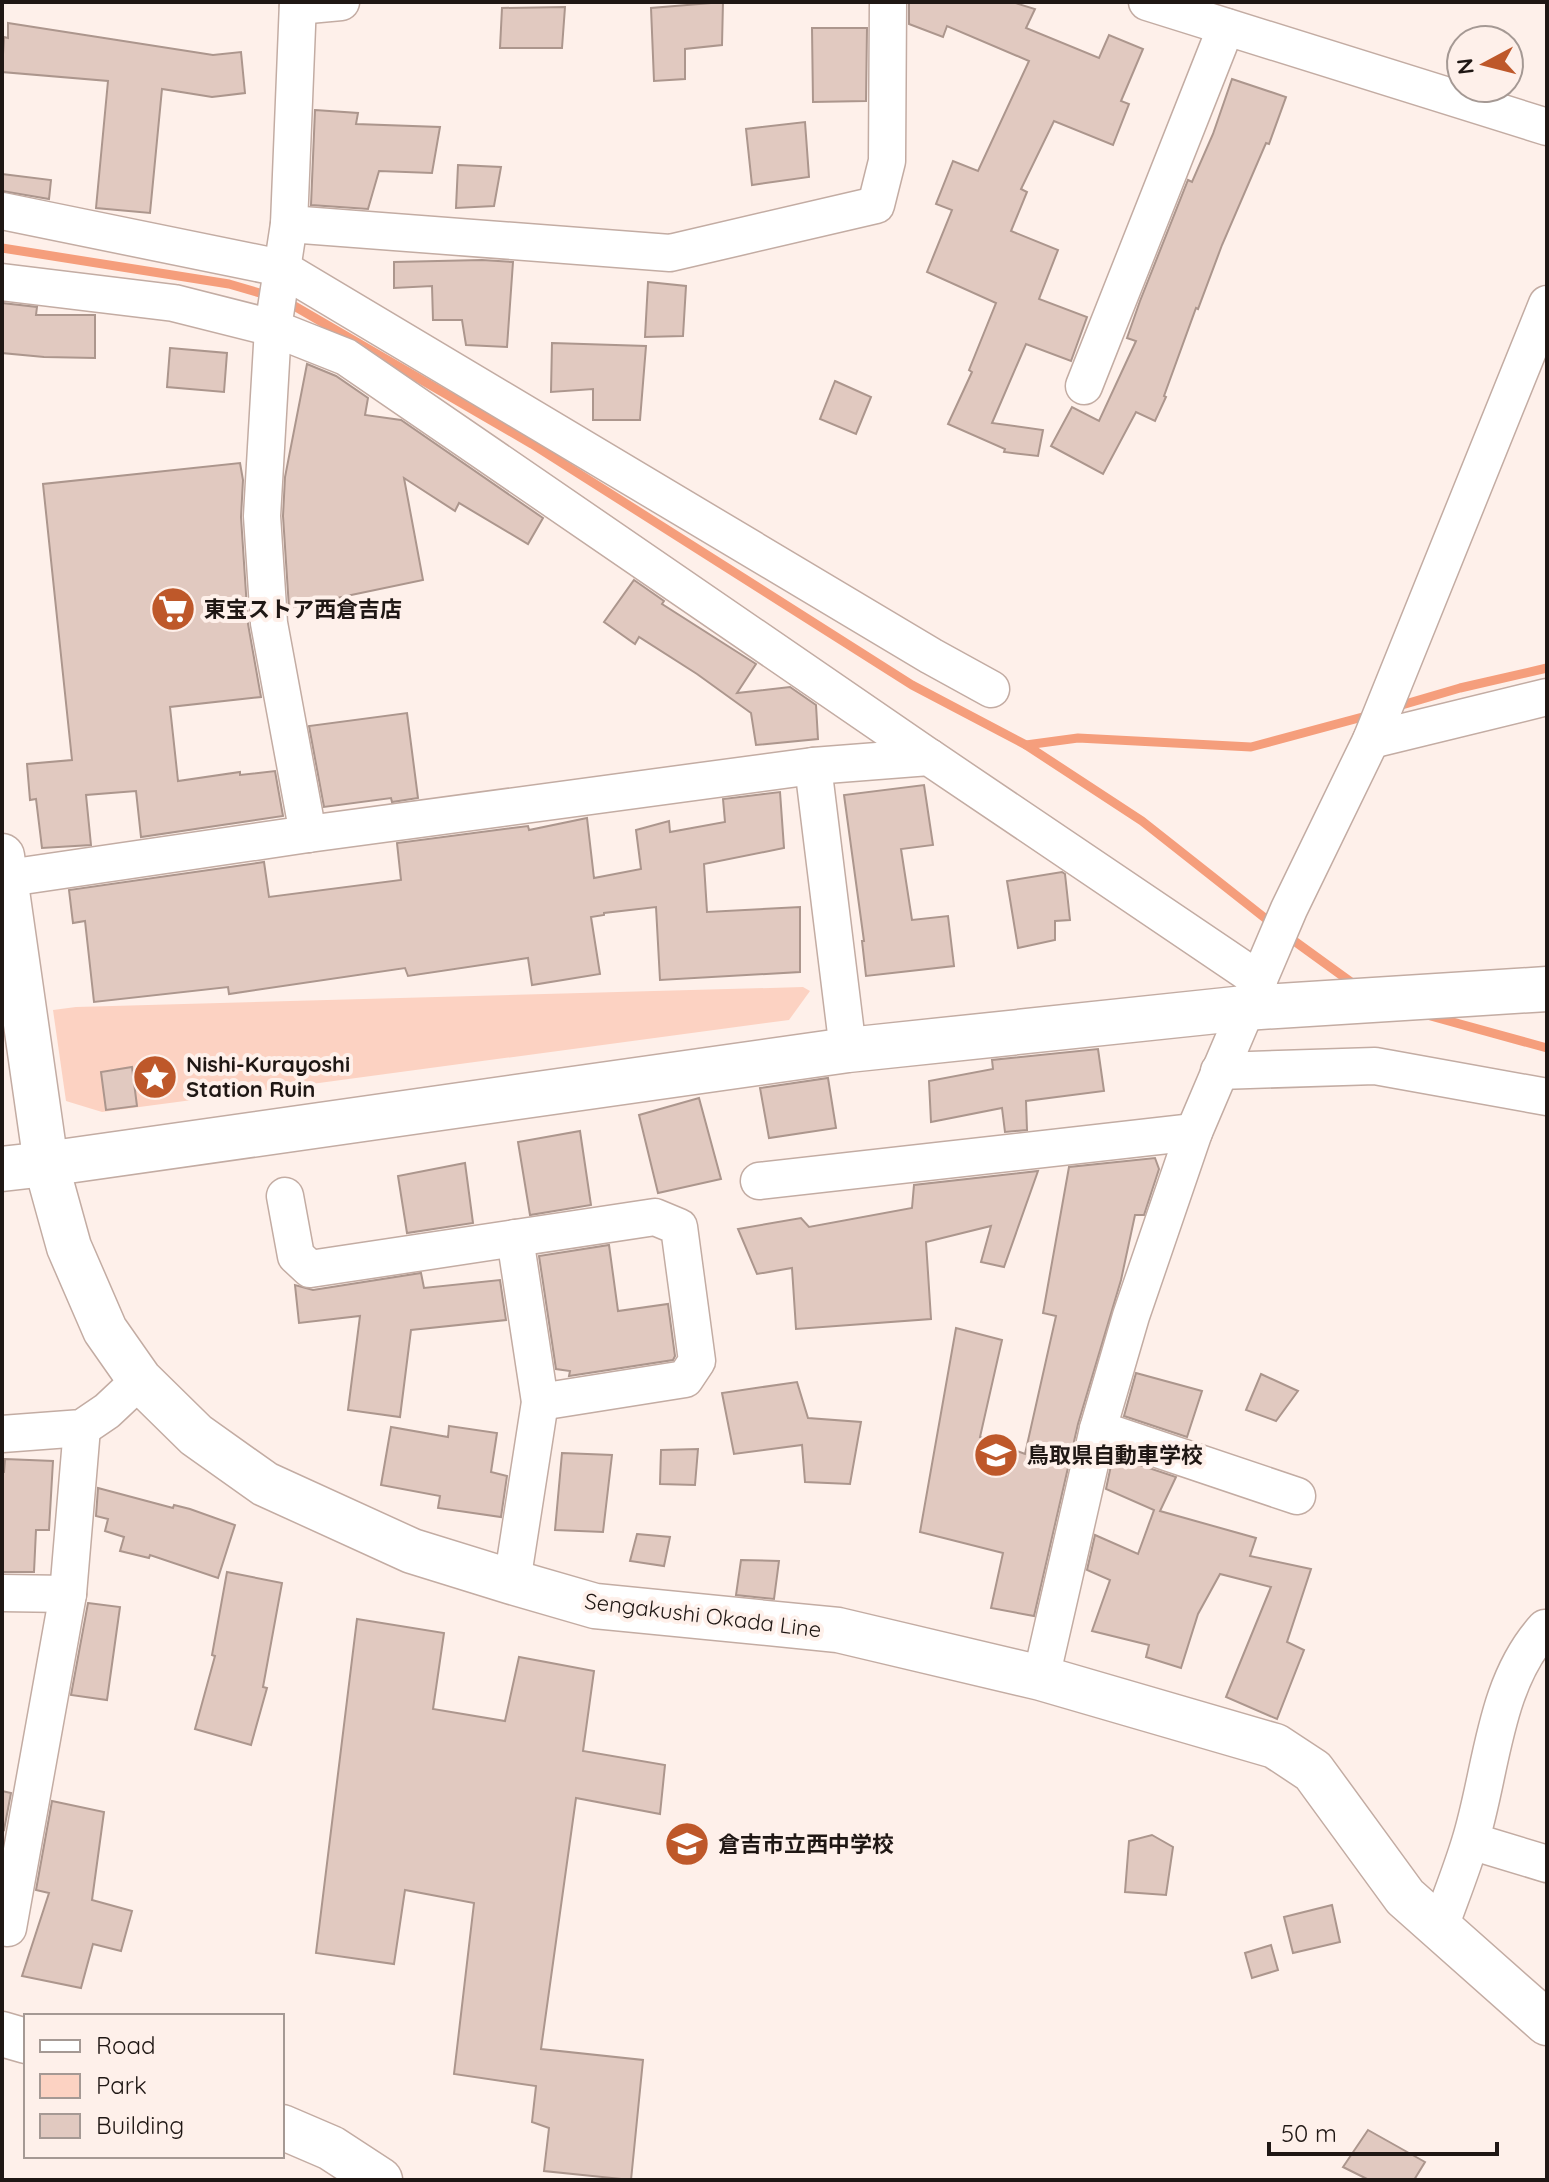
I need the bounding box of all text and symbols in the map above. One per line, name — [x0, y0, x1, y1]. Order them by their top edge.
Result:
north arrow — [1445, 24, 1525, 104]
text: N — [1450, 57, 1480, 76]
supermarket icon: 東宝ストア西倉吉店 — [149, 585, 197, 633]
place label: 東宝ストア西倉吉店 — [204, 595, 402, 623]
place label: Nishi-Kurayoshi Station Ruin — [186, 1050, 350, 1103]
place icon: Nishi-Kurayoshi Station Ruin — [131, 1053, 179, 1101]
school or university icon: 鳥取県自動車学校 — [972, 1431, 1020, 1479]
place label: 鳥取県自動車学校 — [1027, 1441, 1203, 1469]
street label: Sengakushi Okada Line — [583, 1587, 823, 1643]
school or university icon: 倉吉市立西中学校 — [663, 1820, 711, 1868]
place label: 倉吉市立西中学校 — [718, 1830, 894, 1858]
legend — [24, 2014, 284, 2158]
text: Road — [96, 2030, 156, 2060]
text: Park — [96, 2070, 147, 2100]
scale bar — [1269, 2106, 1497, 2156]
text: Building — [96, 2110, 184, 2140]
text: 50 m — [1281, 2118, 1337, 2148]

